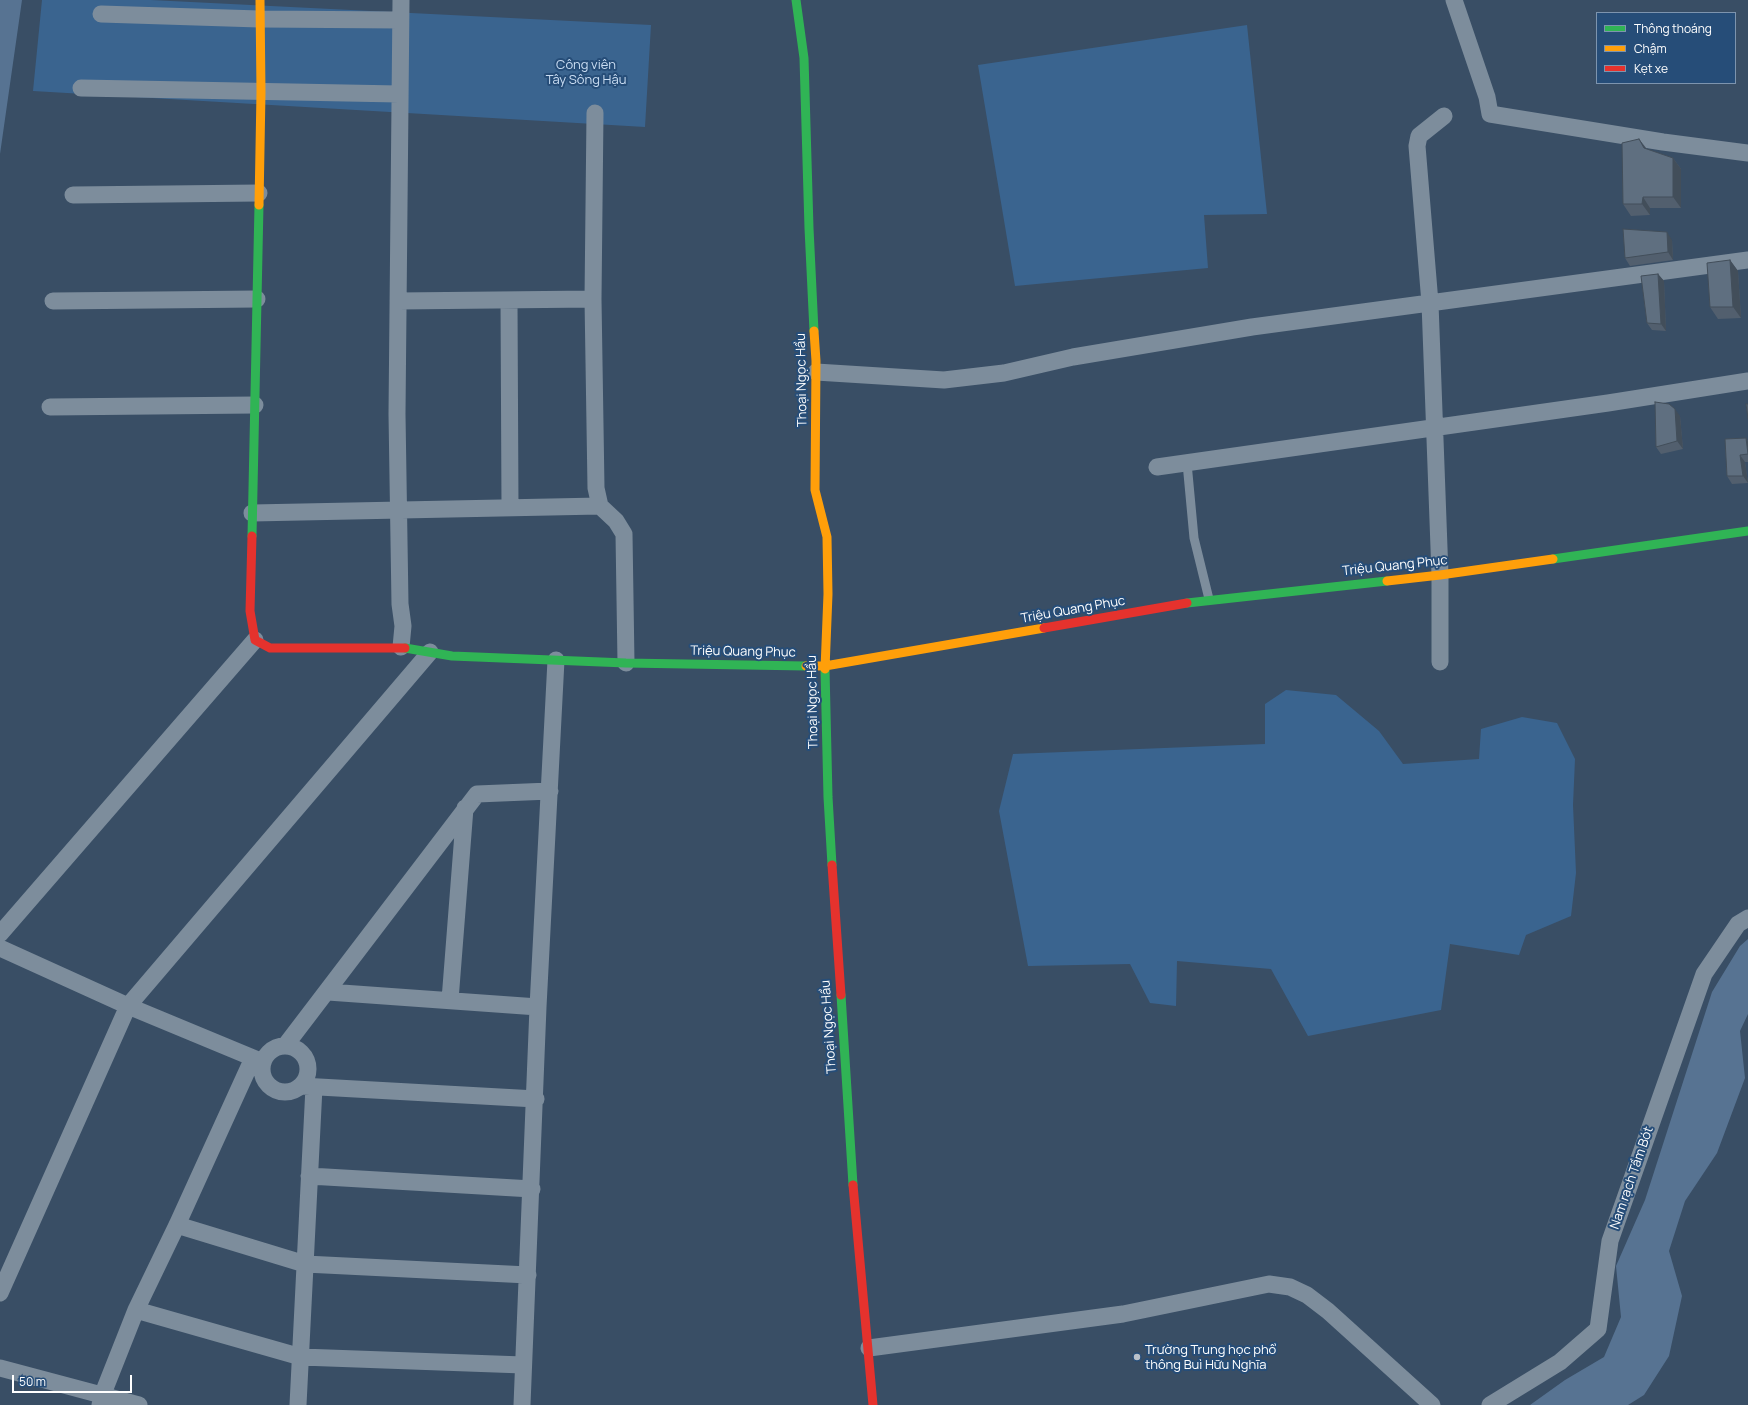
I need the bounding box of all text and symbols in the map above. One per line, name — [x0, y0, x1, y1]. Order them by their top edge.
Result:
legend — [1596, 12, 1736, 84]
text: Thông thoáng — [1634, 20, 1712, 37]
text: Chậm — [1634, 40, 1667, 57]
park label: Công viên Tây Sông Hậu — [546, 57, 626, 88]
text: Kẹt xe — [1634, 60, 1668, 77]
street label: Thoại Ngọc Hầu — [793, 333, 811, 427]
street label: Triệu Quang Phục — [1342, 553, 1448, 579]
street label: Triệu Quang Phục — [1020, 593, 1126, 627]
street label: Triệu Quang Phục — [690, 643, 796, 661]
street label: Thoại Ngọc Hầu — [804, 655, 822, 749]
street label: Thoại Ngọc Hầu — [818, 980, 840, 1074]
street label: Nam rạch Tầm Bót — [1607, 1125, 1657, 1231]
place label: Trường Trung học phổ thông Buì Hữu Nghĩa — [1145, 1342, 1276, 1373]
marker: Trường Trung học phổ thông Buì Hữu Nghĩa — [1132, 1352, 1142, 1362]
scale bar — [14, 1367, 134, 1393]
text: 50 m — [19, 1373, 46, 1390]

